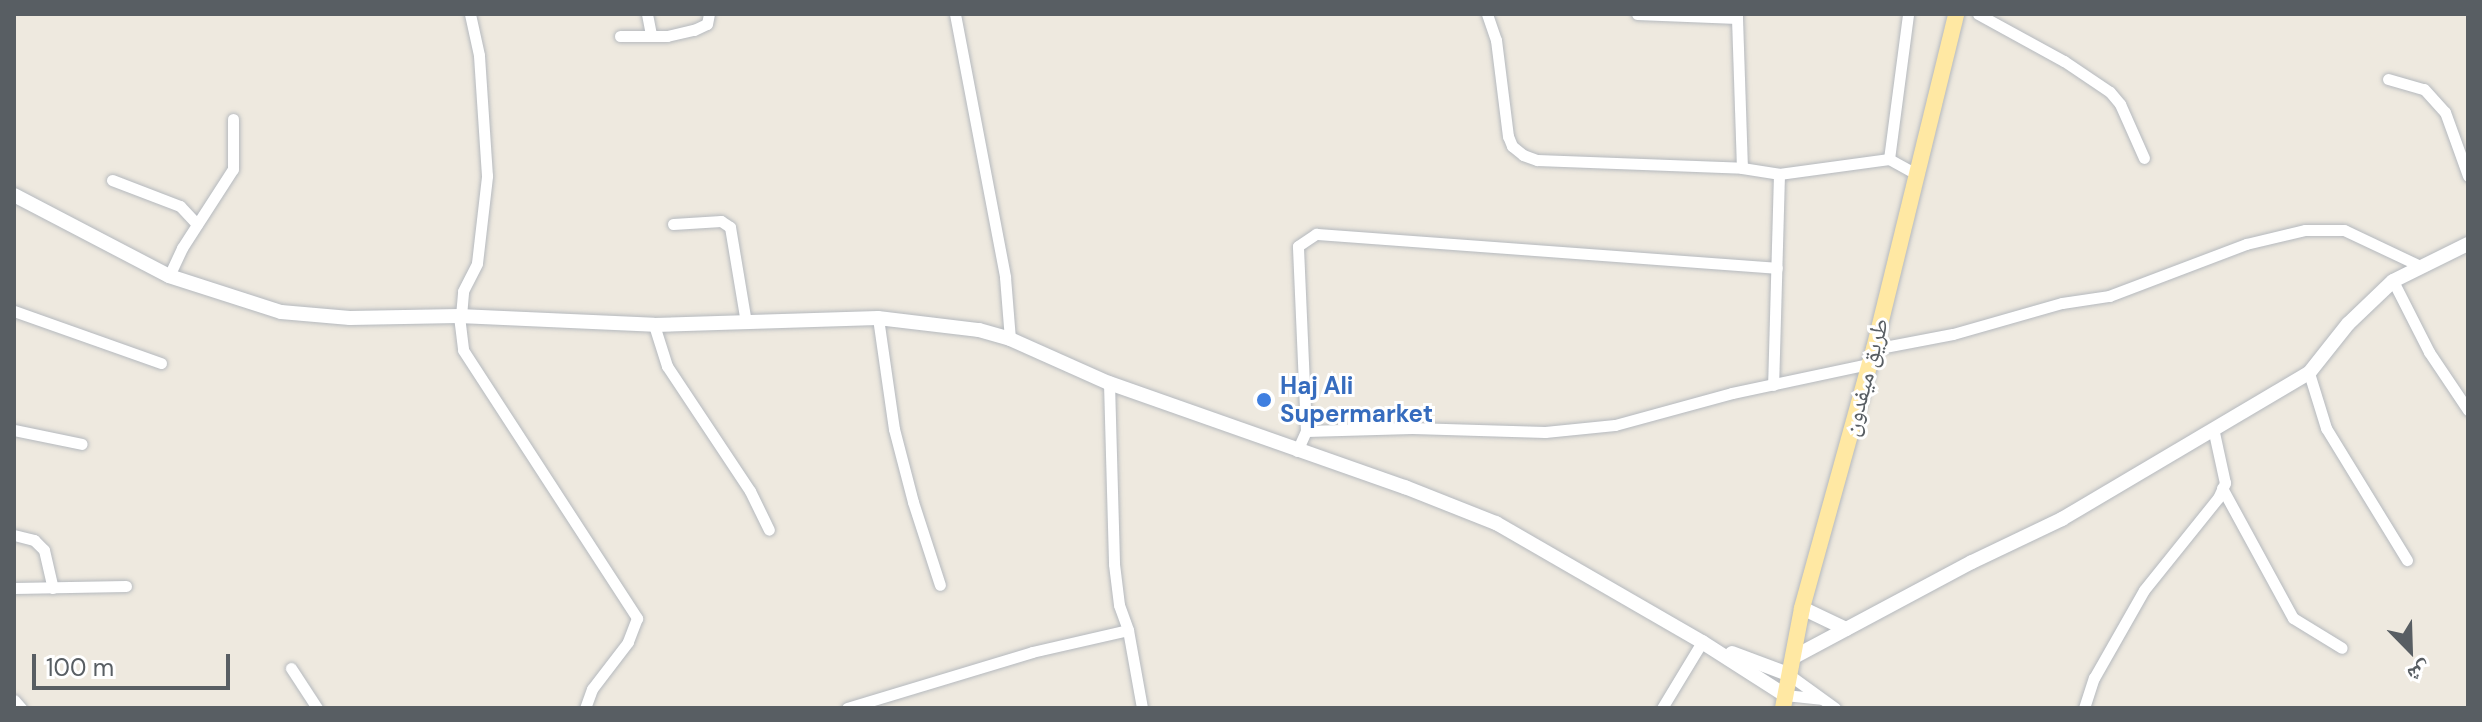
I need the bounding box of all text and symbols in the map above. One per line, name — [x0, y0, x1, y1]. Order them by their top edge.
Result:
street label: طريق ميفدون — [1835, 315, 1895, 439]
place label: Haj Ali Supermarket — [1280, 372, 1433, 428]
marker: Haj Ali Supermarket — [1255, 391, 1273, 409]
north arrow — [2370, 610, 2450, 690]
scale bar — [36, 638, 234, 688]
text: 100 m — [46, 652, 114, 683]
text: ش — [2403, 655, 2436, 690]

